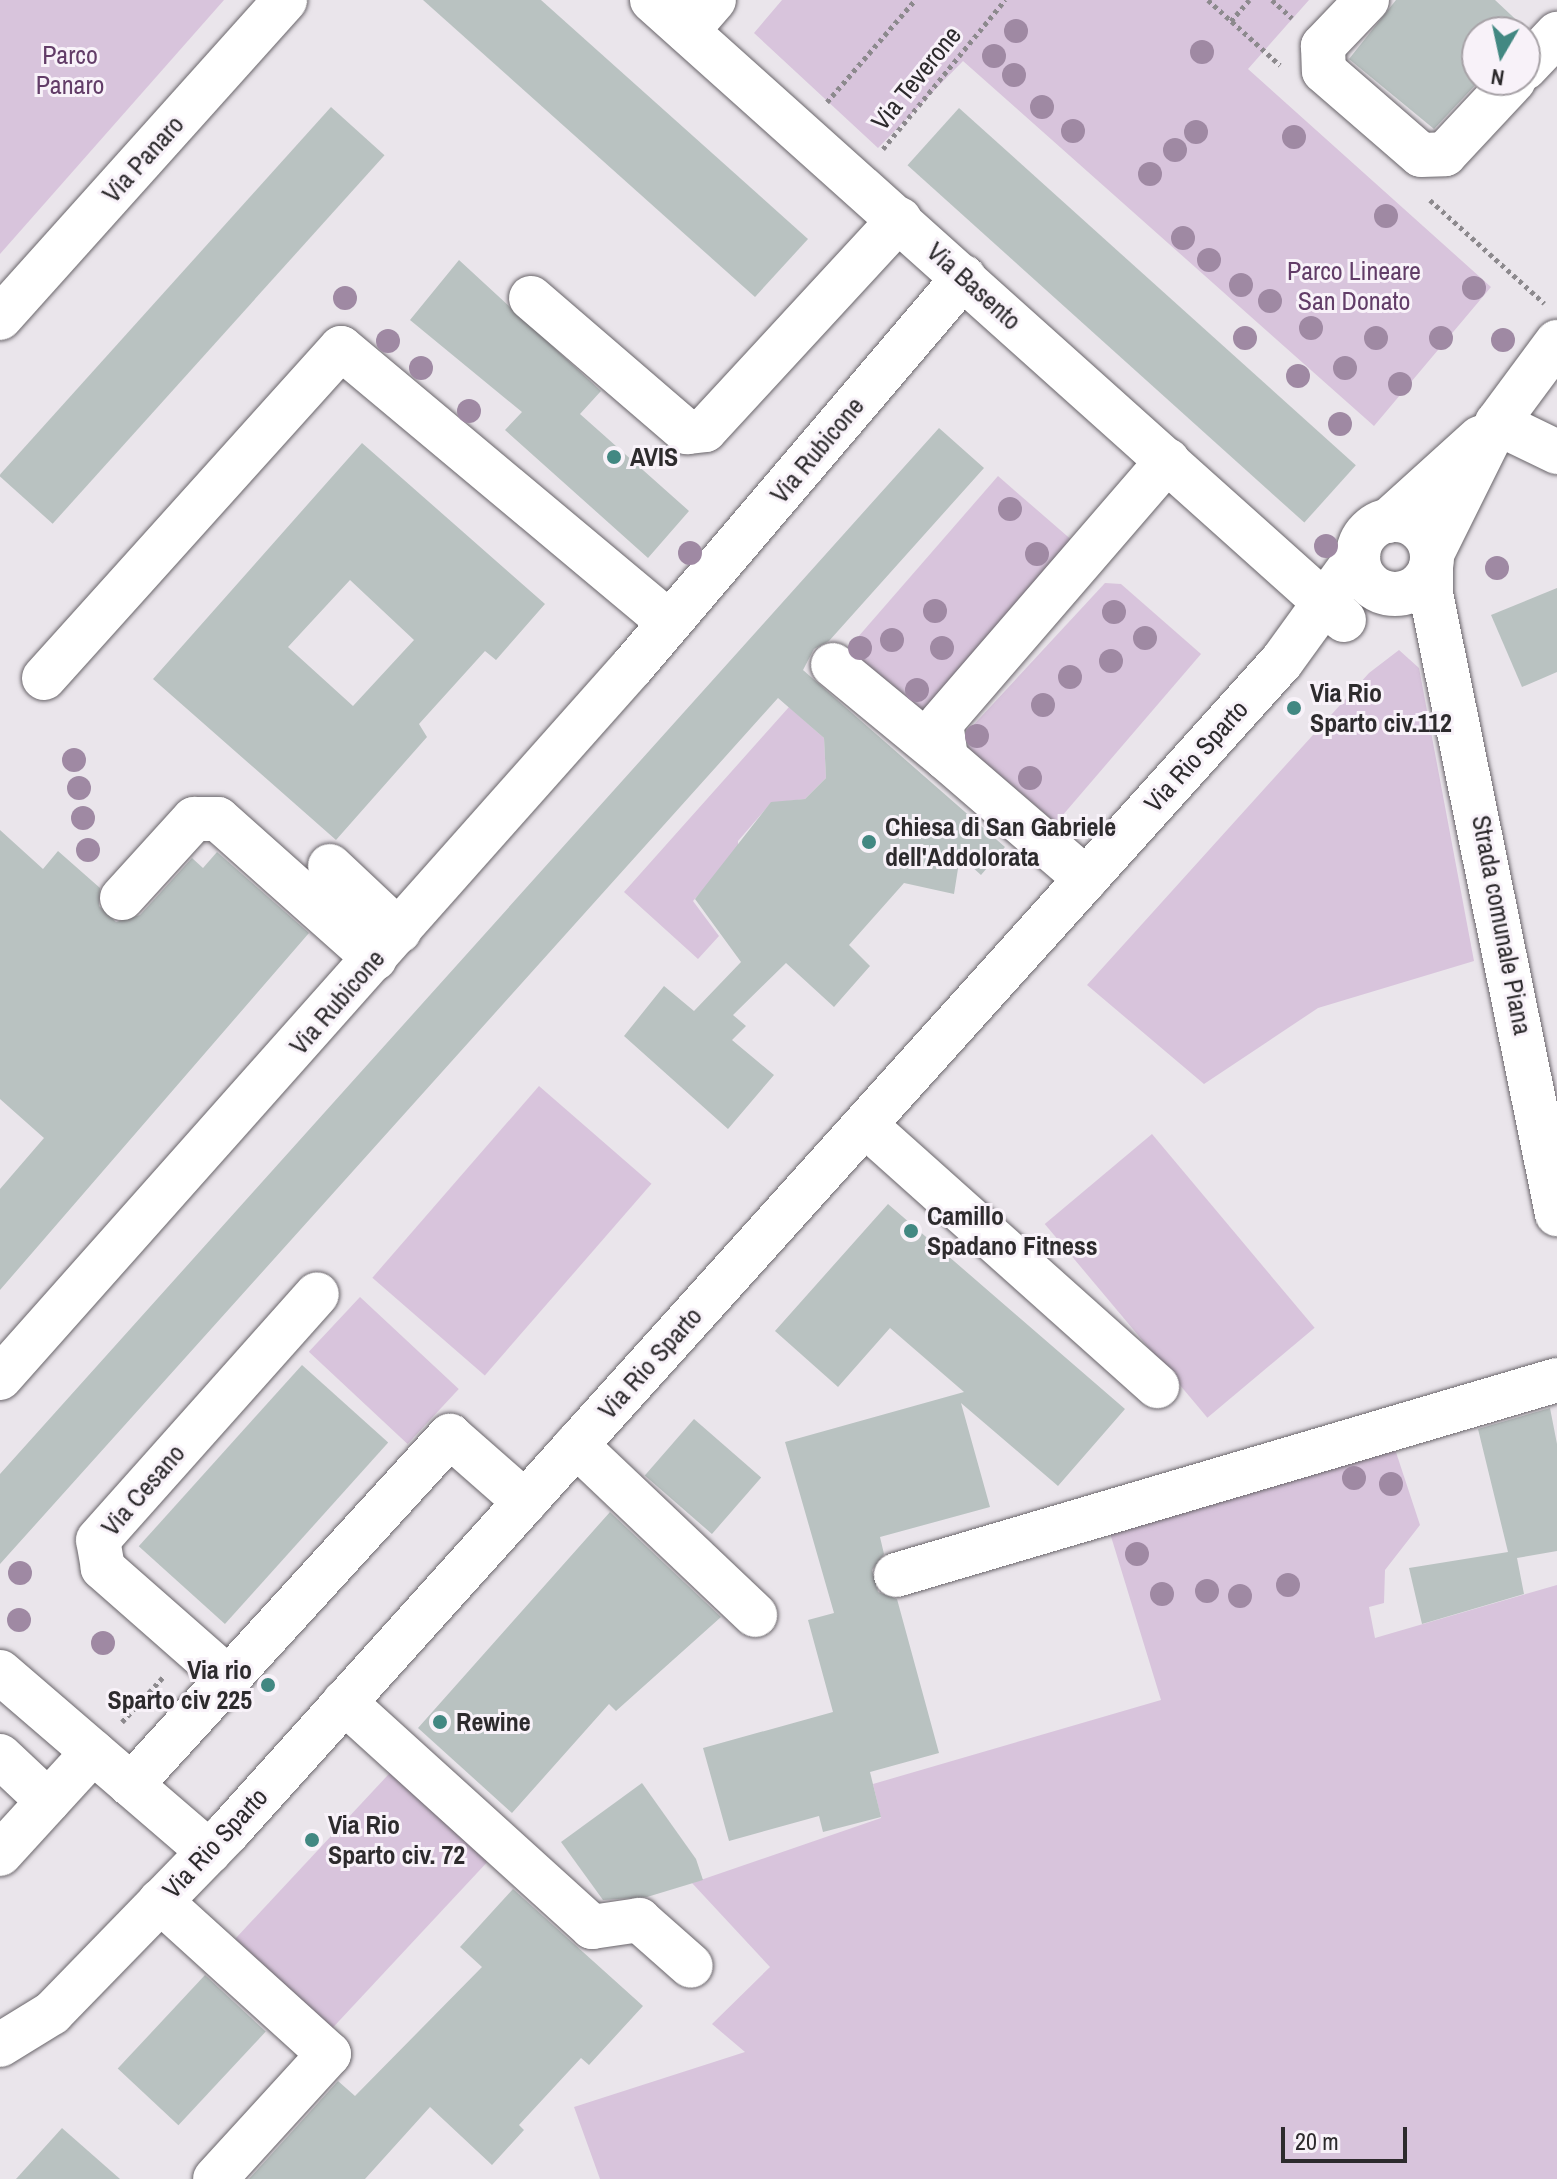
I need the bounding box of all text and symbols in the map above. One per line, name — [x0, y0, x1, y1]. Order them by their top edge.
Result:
north arrow — [1461, 16, 1541, 96]
street label: Via Teverone — [864, 20, 968, 136]
park label: Parco Panaro — [36, 39, 104, 100]
text: N — [1489, 62, 1506, 94]
street label: Via Panaro — [96, 109, 190, 209]
street label: Via Basento — [921, 236, 1027, 336]
park label: Parco Lineare San Donato — [1287, 255, 1421, 316]
street label: Via Rubicone — [764, 391, 870, 509]
place label: AVIS — [630, 441, 678, 473]
marker: AVIS — [605, 448, 623, 466]
place label: Via Rio Sparto civ.112 — [1310, 677, 1452, 738]
street label: Via Rio Sparto — [1138, 694, 1254, 818]
marker: Via Rio Sparto civ.112 — [1285, 699, 1303, 717]
place label: Chiesa di San Gabriele dell'Addolorata — [885, 811, 1116, 872]
street label: Strada comunale Piana — [1465, 813, 1539, 1037]
marker: Chiesa di San Gabriele dell'Addolorata — [860, 833, 878, 851]
street label: Via Rubicone — [283, 943, 391, 1061]
place label: Camillo Spadano Fitness — [927, 1200, 1098, 1262]
marker: Camillo Spadano Fitness — [902, 1222, 920, 1240]
street label: Via Rio Sparto — [592, 1301, 708, 1425]
street label: Via Cesano — [95, 1438, 191, 1542]
place label: Via rio Sparto civ 225 — [107, 1654, 252, 1716]
marker: Via rio Sparto civ 225 — [259, 1676, 277, 1694]
place label: Rewine — [456, 1706, 531, 1738]
marker: Rewine — [431, 1713, 449, 1731]
street label: Via Rio Sparto — [156, 1781, 274, 1905]
place label: Via Rio Sparto civ. 72 — [328, 1809, 465, 1870]
marker: Via Rio Sparto civ. 72 — [303, 1831, 321, 1849]
scale bar — [1285, 2111, 1411, 2161]
text: 20 m — [1295, 2125, 1339, 2157]

